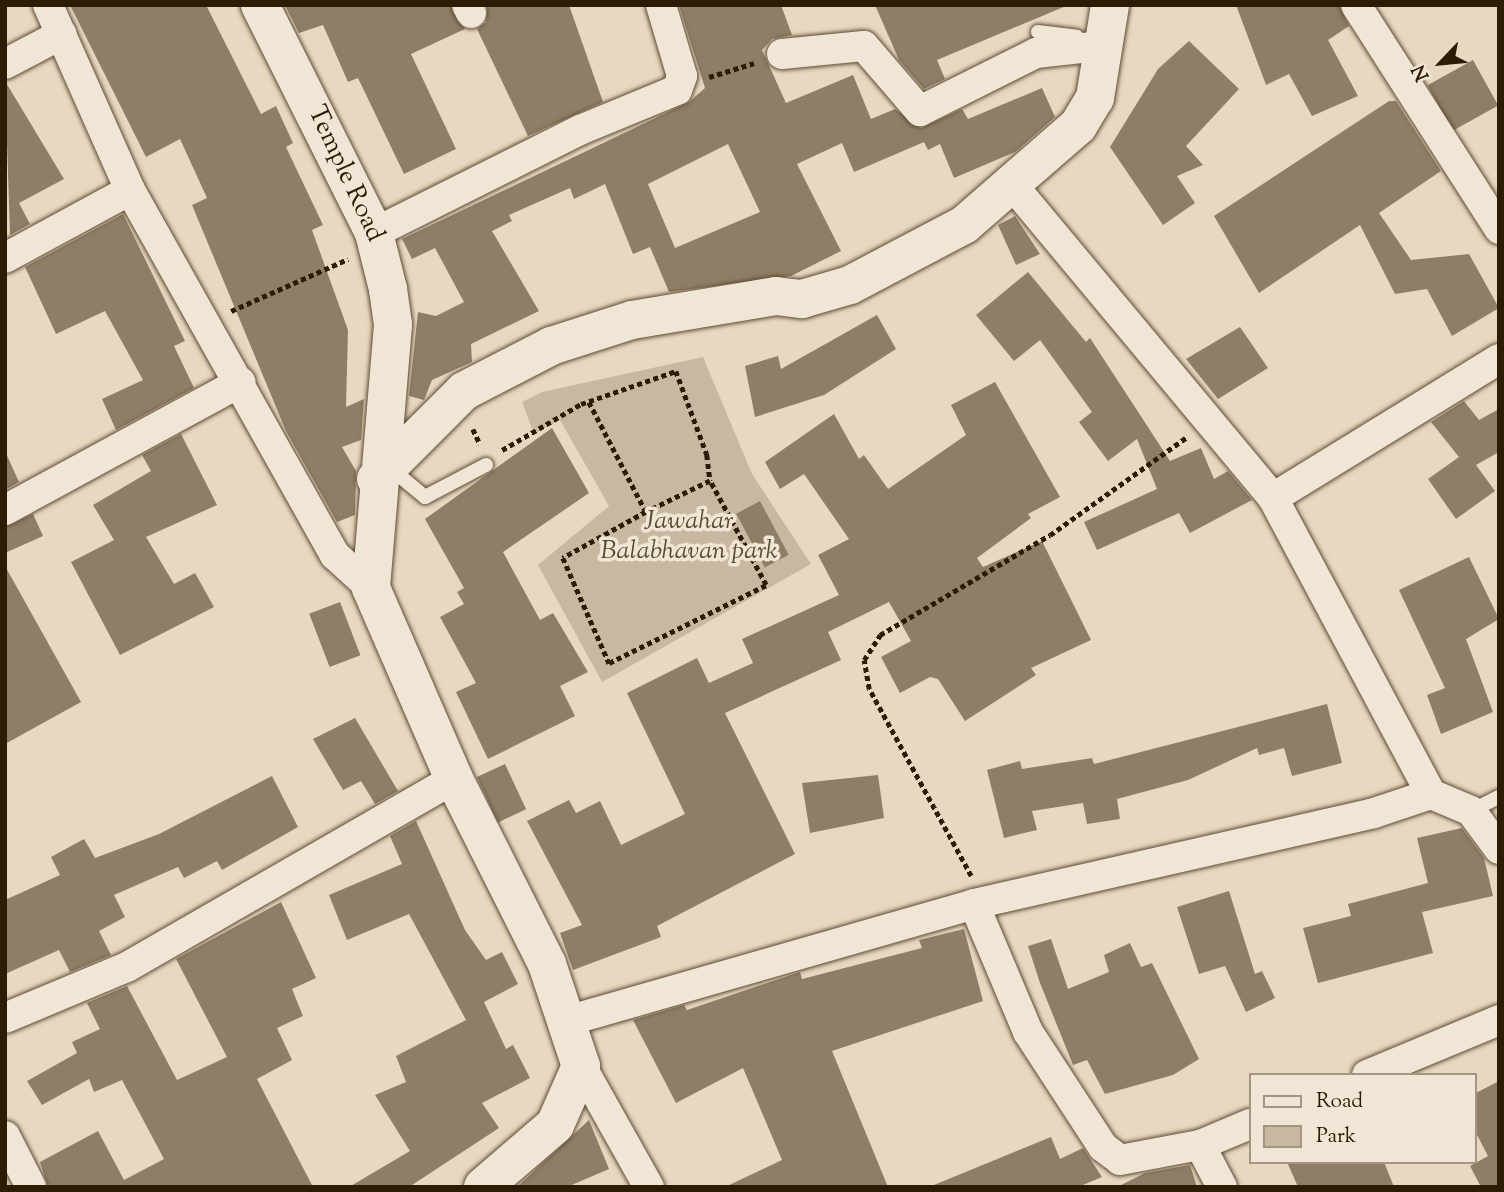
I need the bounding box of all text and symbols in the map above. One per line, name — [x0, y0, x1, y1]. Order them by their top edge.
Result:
north arrow — [1406, 28, 1476, 98]
text: N — [1406, 60, 1437, 85]
street label: Temple Road — [300, 101, 390, 247]
park label: Jawahar Balabhavan park — [600, 506, 778, 568]
legend — [1248, 1073, 1476, 1164]
text: Road — [1316, 1087, 1363, 1117]
text: Park — [1316, 1122, 1356, 1152]

